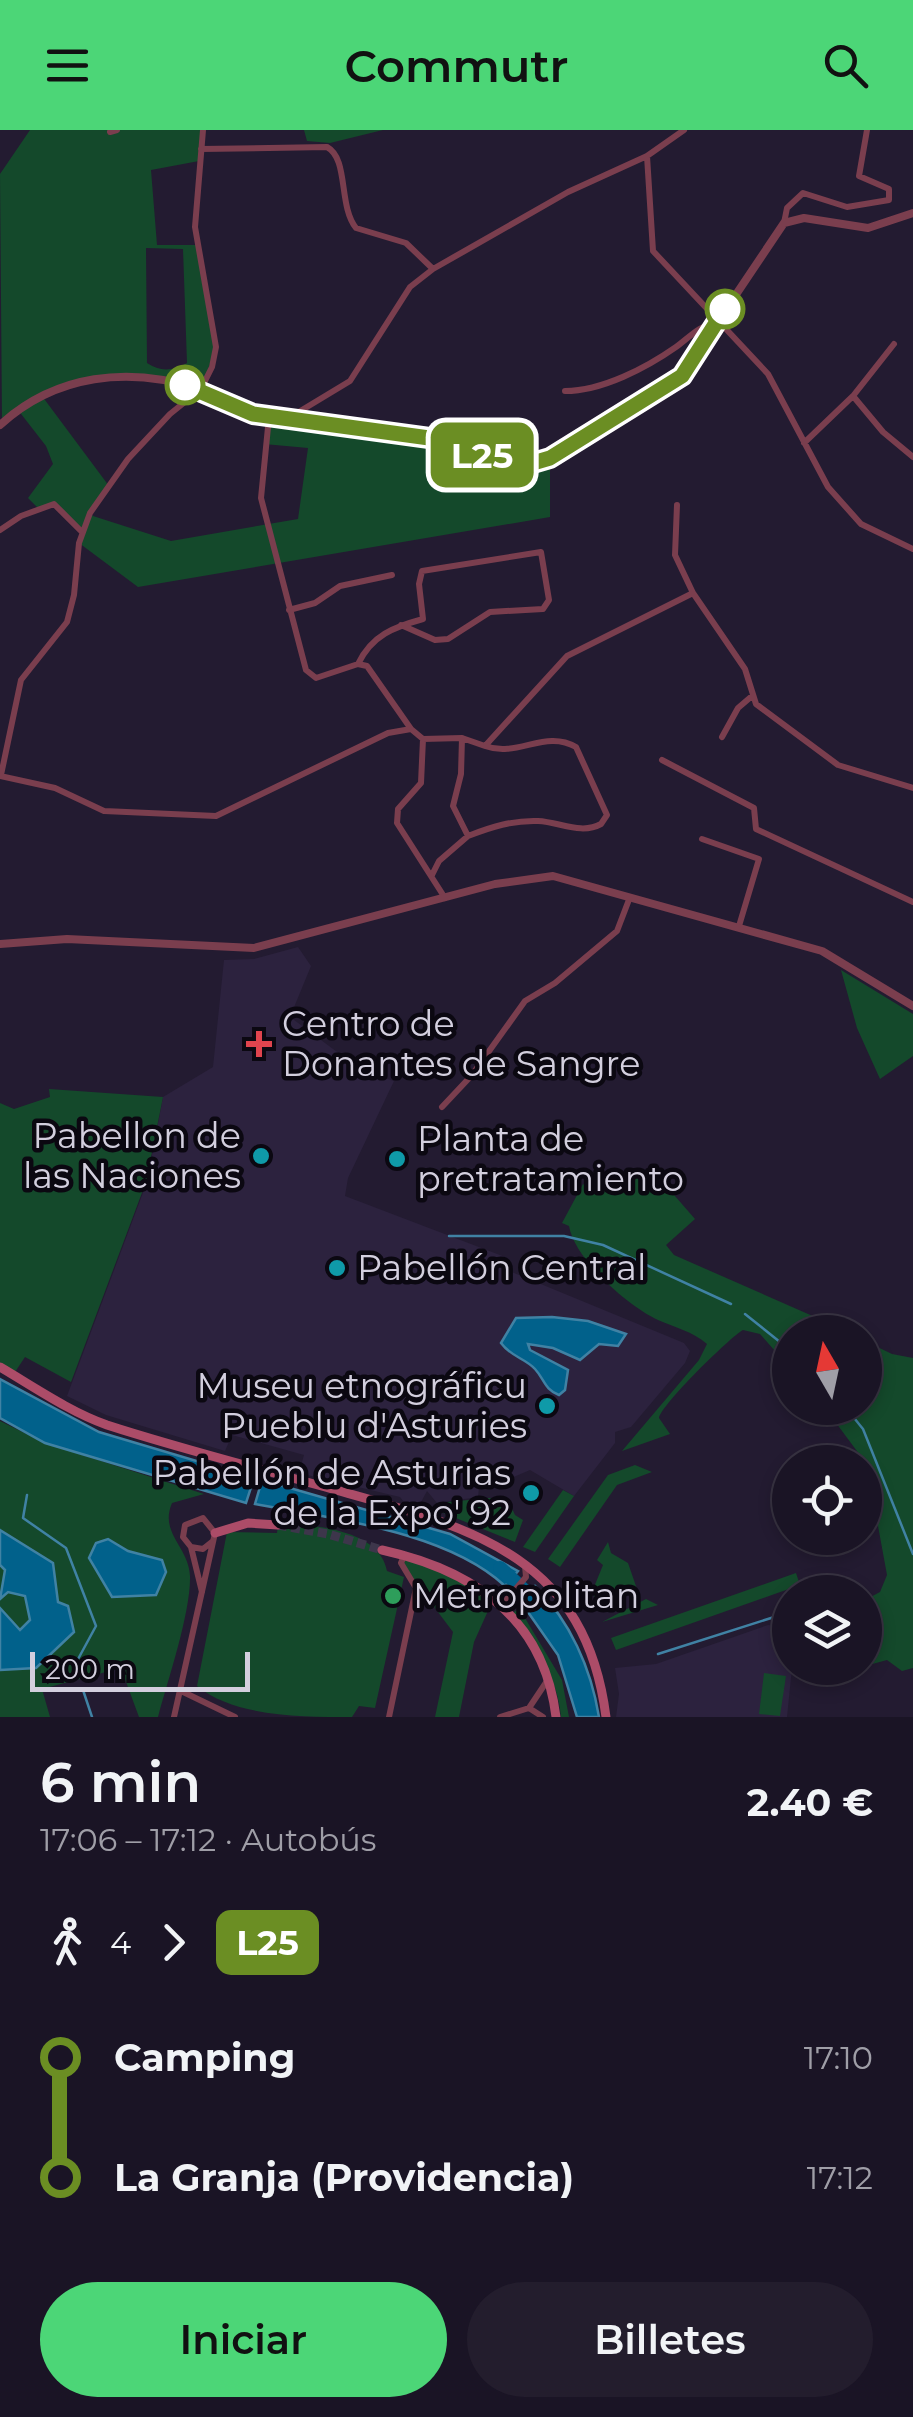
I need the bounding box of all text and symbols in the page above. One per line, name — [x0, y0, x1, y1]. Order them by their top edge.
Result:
icon: menu — [40, 38, 95, 93]
text: Commutr — [345, 38, 568, 93]
icon: search — [818, 38, 873, 93]
unlabelled marker — [706, 290, 744, 328]
unlabelled marker — [166, 366, 204, 404]
line badge: L25 — [424, 422, 540, 488]
text: L25 — [451, 434, 513, 477]
place label: Centro de Donantes de Sangre — [282, 1002, 640, 1085]
marker: Centro de Donantes de Sangre — [246, 1031, 272, 1057]
place label: Pabellon de las Naciones — [23, 1114, 241, 1197]
place label: Planta de pretratamiento — [417, 1117, 684, 1200]
marker: Pabellon de las Naciones — [250, 1145, 272, 1167]
marker: Planta de pretratamiento — [386, 1148, 408, 1170]
place label: Pabellón Central — [357, 1246, 646, 1289]
marker: Pabellón Central — [326, 1257, 348, 1279]
north arrow — [772, 1315, 882, 1425]
map controls — [772, 1315, 882, 1685]
place label: Museu etnográficu Pueblu d'Asturies — [196, 1364, 527, 1447]
marker: Museu etnográficu Pueblu d'Asturies — [536, 1395, 558, 1417]
button: locate — [772, 1445, 882, 1555]
place label: Pabellón de Asturias de la Expo' 92 — [153, 1451, 511, 1534]
marker: Pabellón de Asturias de la Expo' 92 — [520, 1482, 542, 1504]
place label: Metropolitan — [413, 1574, 639, 1617]
button: layers — [772, 1575, 882, 1685]
marker: Metropolitan — [382, 1585, 404, 1607]
scale bar — [30, 1647, 250, 1692]
text: 200 m — [45, 1652, 135, 1686]
text: 6 min — [40, 1749, 201, 1816]
text: 2.40 € — [747, 1779, 873, 1826]
text: 17:06 – 17:12 · Autobús — [40, 1820, 377, 1859]
icon: walk — [40, 1915, 95, 1970]
icon: forward — [146, 1915, 201, 1970]
text: L25 — [236, 1921, 299, 1964]
text: 4 — [110, 1923, 131, 1962]
text: Camping — [114, 2034, 295, 2081]
text: 17:10 — [804, 2038, 873, 2077]
text: La Granja (Providencia) — [114, 2154, 574, 2201]
text: 17:12 — [807, 2158, 873, 2197]
button: Iniciar — [40, 2282, 447, 2397]
button: Billetes — [467, 2282, 873, 2397]

